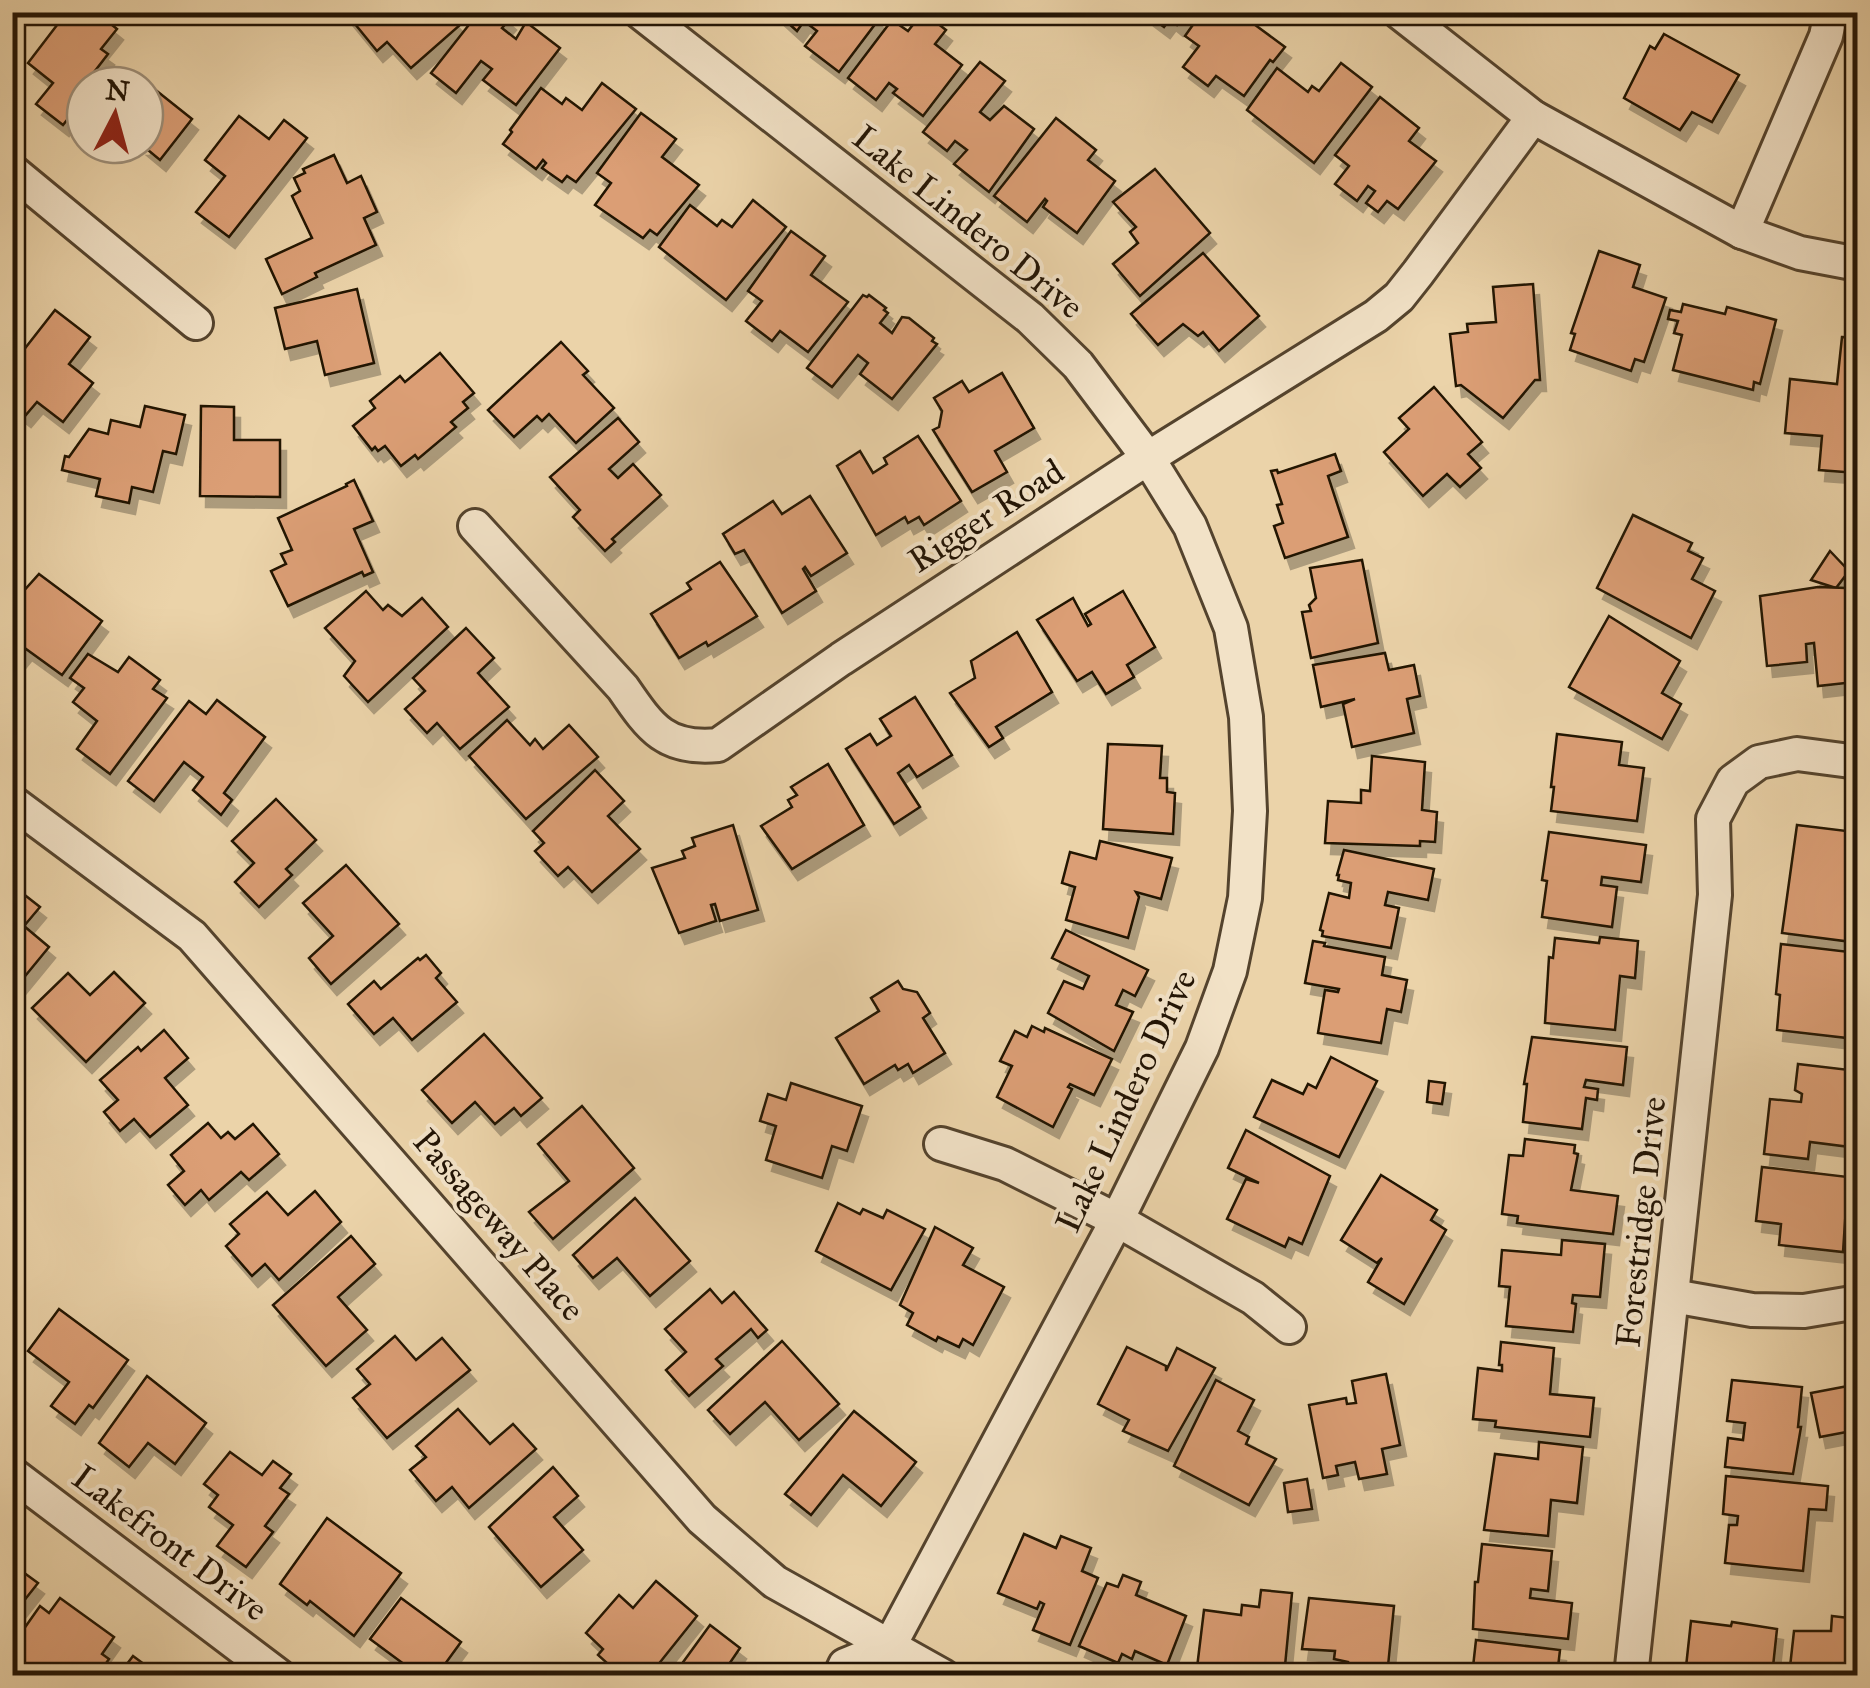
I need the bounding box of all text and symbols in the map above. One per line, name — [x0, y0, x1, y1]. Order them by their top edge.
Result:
north arrow — [65, 65, 165, 165]
text: N — [104, 72, 131, 109]
street label: Lake Lindero Drive — [844, 116, 1092, 328]
street label: Rigger Road — [900, 450, 1072, 582]
street label: Lake Lindero Drive — [1046, 963, 1206, 1239]
street label: Forestridge Drive — [1606, 1094, 1676, 1350]
street label: Passageway Place — [404, 1120, 594, 1330]
street label: Lakefront Drive — [64, 1456, 276, 1630]

